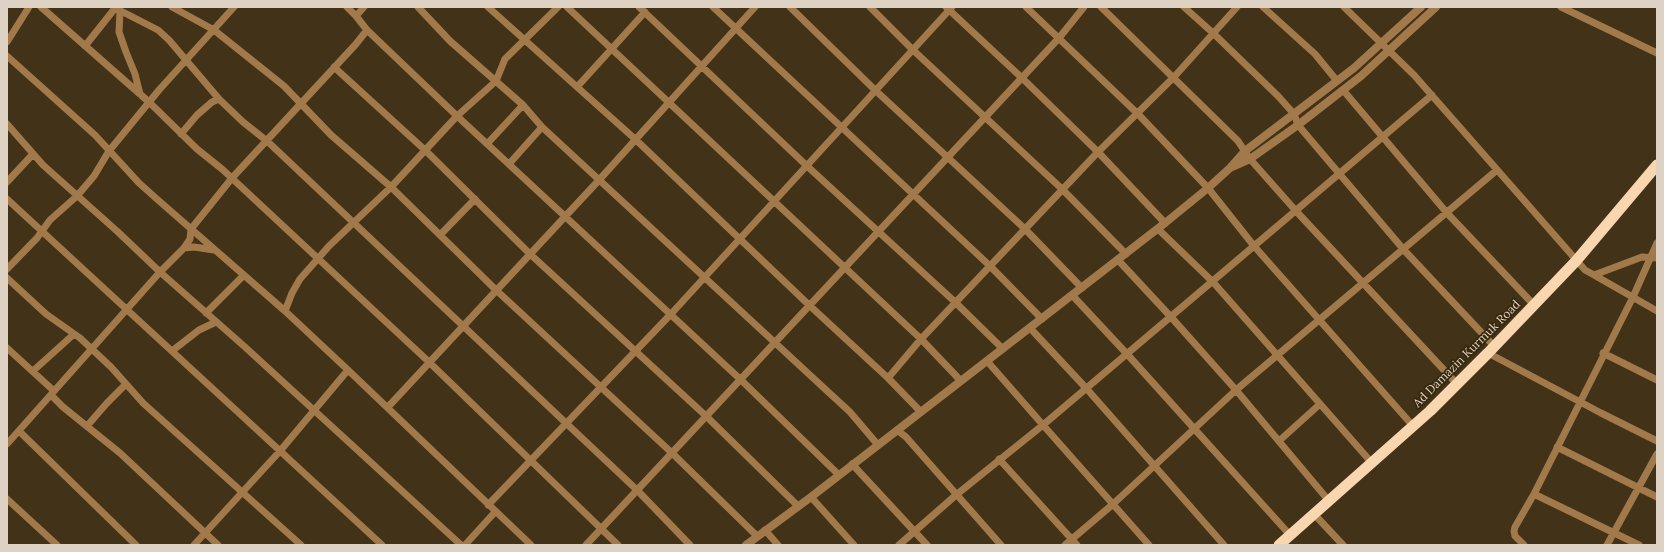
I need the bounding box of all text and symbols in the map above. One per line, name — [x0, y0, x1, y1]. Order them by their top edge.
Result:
street label: Ad Damazin Kurmuk Road — [1410, 297, 1524, 411]

